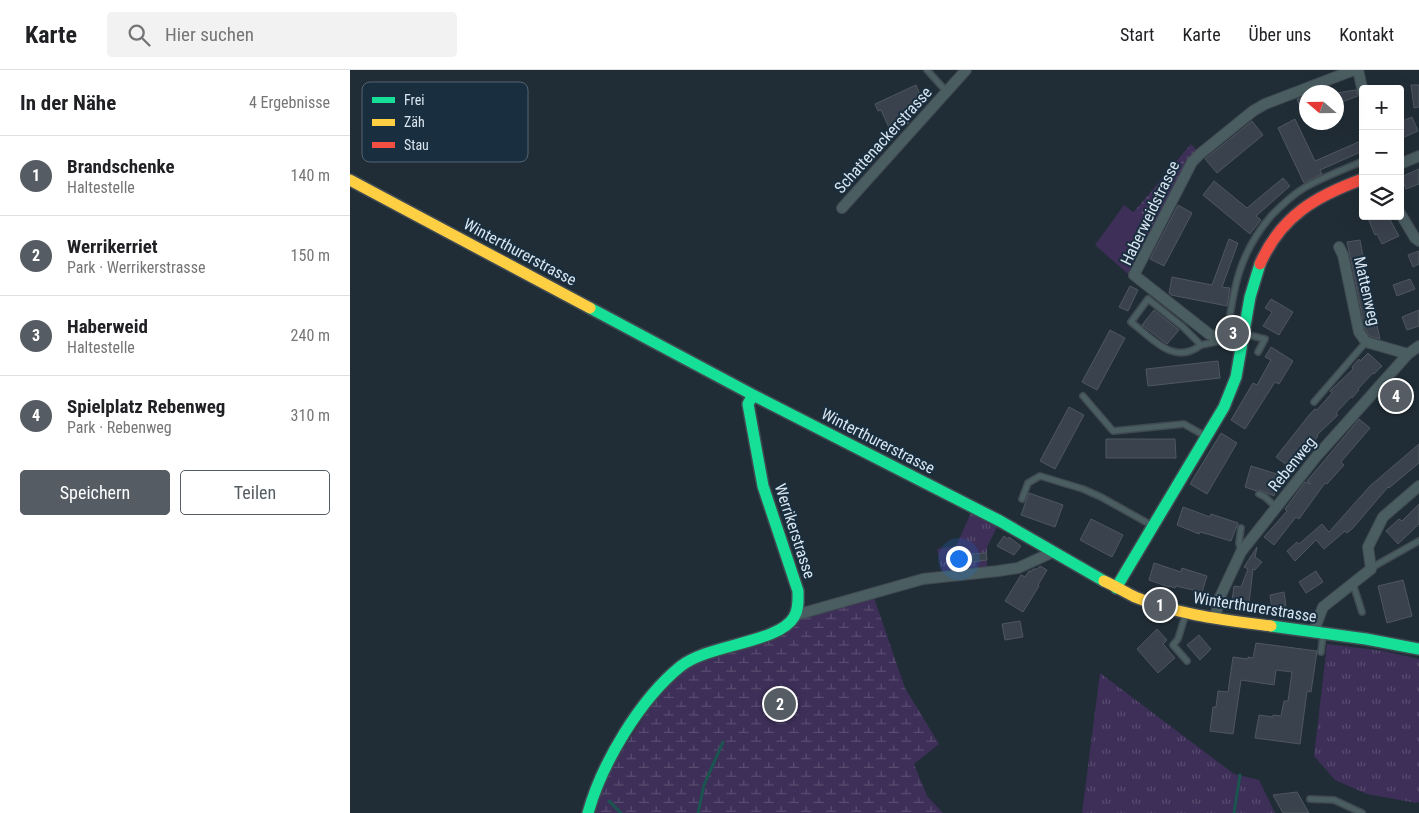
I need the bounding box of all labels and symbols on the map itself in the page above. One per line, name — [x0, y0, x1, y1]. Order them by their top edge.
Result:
legend — [362, 82, 528, 162]
street label: Schattenackerstrasse — [830, 83, 936, 197]
north arrow — [1299, 85, 1344, 130]
text: Frei — [404, 92, 424, 108]
text: Zäh — [404, 114, 425, 130]
text: Stau — [404, 137, 429, 153]
street label: Haberweidstrasse — [1117, 158, 1183, 268]
street label: Winterthurerstrasse — [460, 214, 580, 290]
street label: Mattenweg — [1350, 255, 1384, 327]
pin: 3 — [1217, 314, 1249, 352]
pin: 4 — [1380, 377, 1412, 415]
street label: Winterthurerstrasse — [818, 404, 938, 478]
street label: Rebenweg — [1264, 433, 1320, 495]
street label: Werrikerstrasse — [771, 481, 819, 581]
your location — [946, 546, 972, 572]
pin: 1 — [1144, 586, 1176, 624]
street label: Winterthurerstrasse — [1192, 588, 1318, 626]
pin: 2 — [764, 685, 796, 723]

